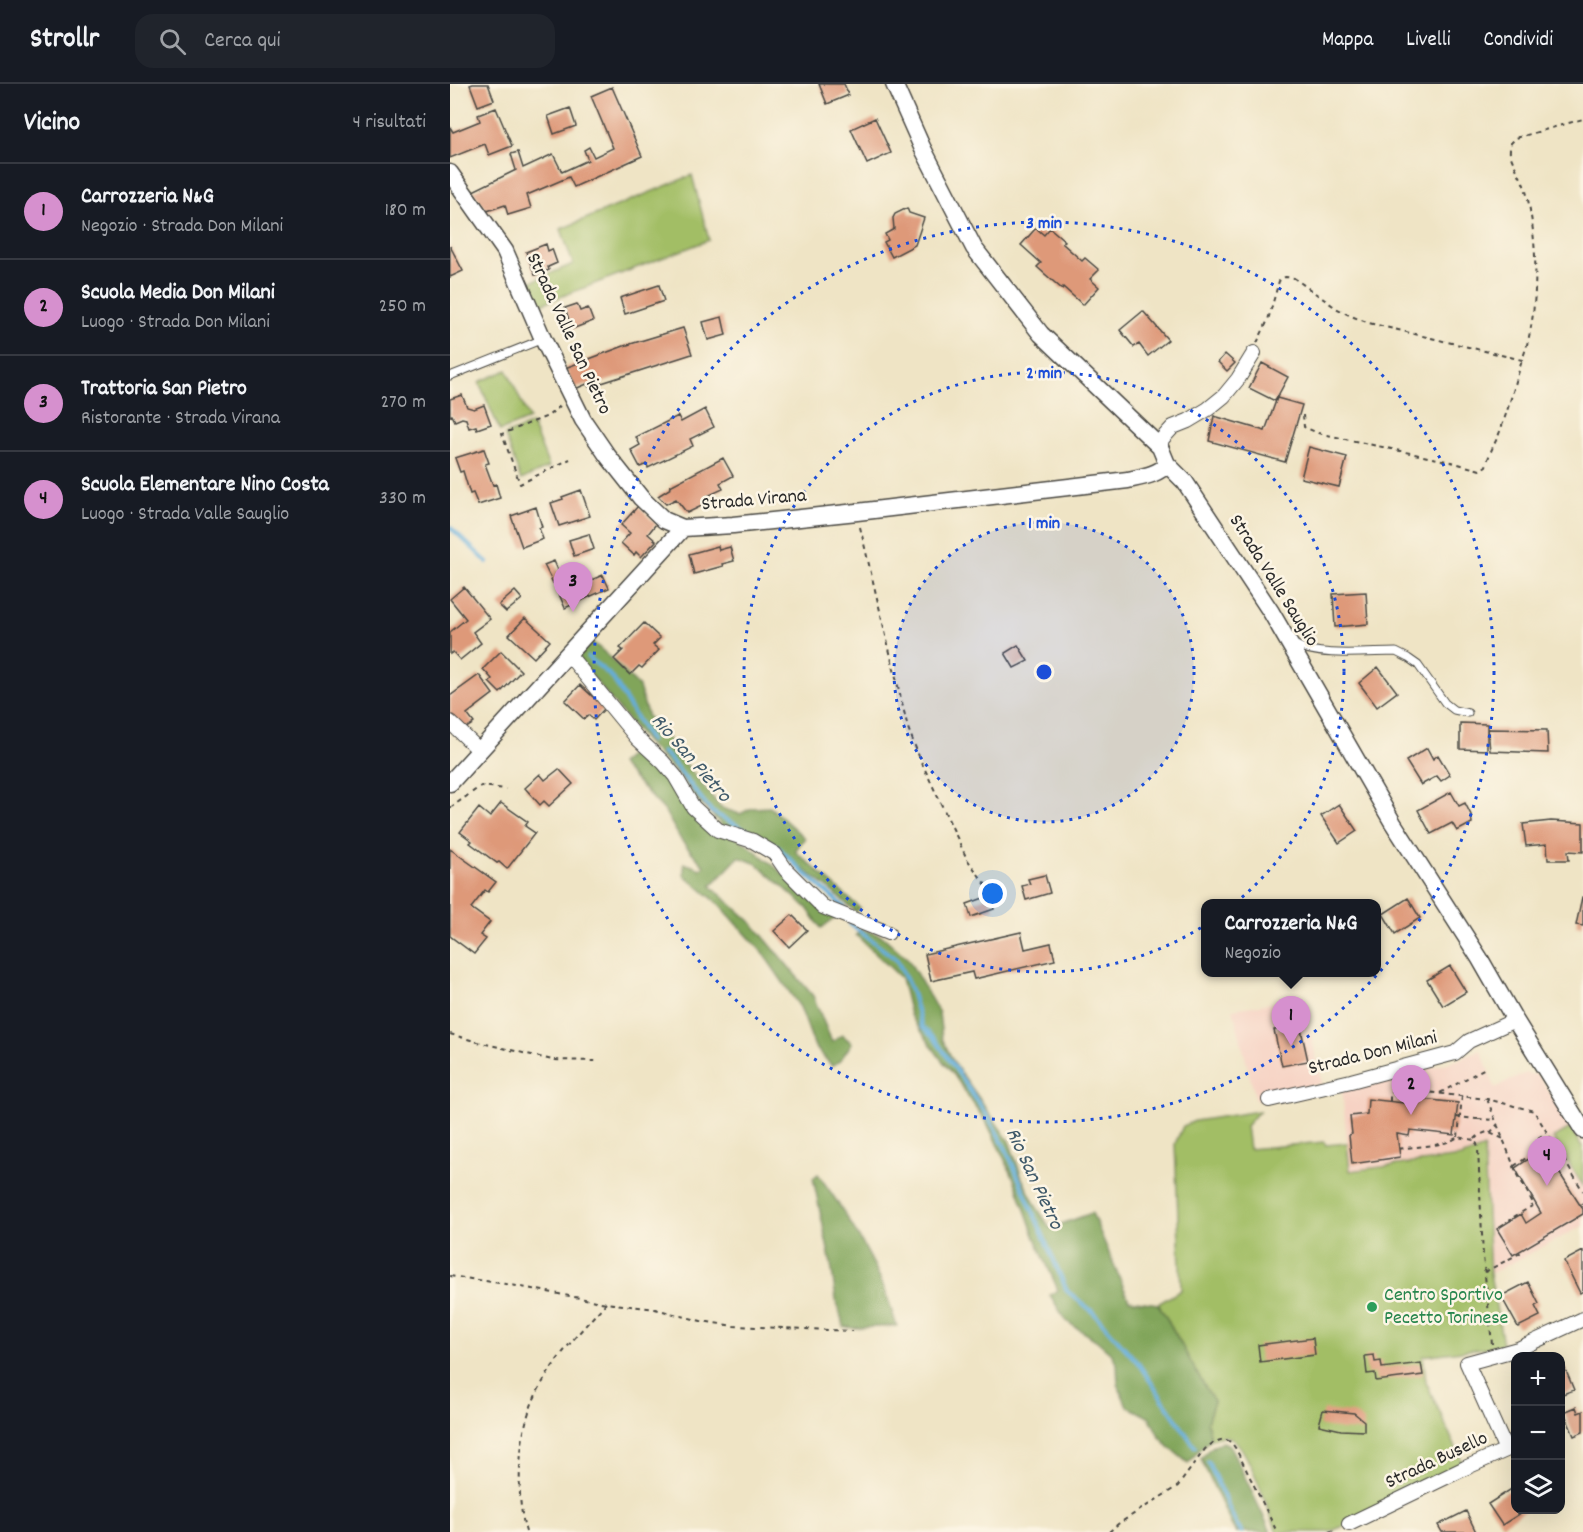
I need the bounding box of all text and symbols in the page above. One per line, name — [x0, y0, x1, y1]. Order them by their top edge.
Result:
search box — [135, 14, 555, 68]
text: Strollr — [30, 21, 99, 61]
icon: search — [156, 25, 189, 58]
text: Cerca qui — [204, 26, 280, 57]
text: Mappa — [1322, 26, 1373, 56]
text: Livelli — [1406, 26, 1451, 56]
text: Condividi — [1484, 26, 1553, 56]
text: Vicino — [24, 105, 80, 142]
text: 4 risultati — [352, 109, 426, 137]
text: Carrozzeria N&G — [81, 182, 214, 213]
text: 1 — [41, 197, 46, 225]
text: 180 m — [384, 197, 426, 225]
text: 3 min — [1026, 212, 1062, 237]
text: Negozio · Strada Don Milani — [81, 213, 283, 241]
street label: Strada Valle San Pietro — [518, 249, 618, 420]
text: Scuola Media Don Milani — [81, 278, 275, 309]
text: 2 — [39, 293, 48, 321]
text: 250 m — [379, 293, 426, 321]
text: Luogo · Strada Don Milani — [81, 309, 270, 337]
text: 2 min — [1026, 362, 1062, 387]
text: Trattoria San Pietro — [81, 374, 247, 405]
text: 3 — [39, 389, 48, 417]
text: 270 m — [380, 389, 426, 417]
text: Ristorante · Strada Virana — [81, 405, 280, 433]
text: Scuola Elementare Nino Costa — [81, 470, 329, 501]
street label: Strada Virana — [700, 482, 808, 520]
text: 4 — [39, 485, 48, 513]
text: 330 m — [379, 485, 426, 513]
text: Luogo · Strada Valle Sauglio — [81, 501, 289, 529]
street label: Strada Valle Sauglio — [1221, 509, 1325, 653]
text: 1 min — [1028, 512, 1060, 537]
pin: 3 — [554, 562, 592, 612]
centre of rings — [1034, 662, 1054, 682]
water label: Rio San Pietro — [643, 708, 738, 811]
your location — [978, 879, 1007, 908]
popup — [1201, 899, 1381, 977]
text: Carrozzeria N&G — [1225, 909, 1357, 940]
text: Negozio — [1225, 940, 1281, 968]
pin: 1 — [1272, 996, 1310, 1046]
street label: Strada Don Milani — [1306, 1024, 1441, 1084]
pin: 2 — [1392, 1066, 1430, 1115]
water label: Rio San Pietro — [996, 1123, 1070, 1236]
pin: 4 — [1528, 1136, 1566, 1186]
place label: Centro Sportivo Pecetto Torinese — [1384, 1282, 1509, 1333]
marker: Centro Sportivo Pecetto Torinese — [1365, 1300, 1379, 1314]
map controls — [1511, 1352, 1565, 1514]
button: + — [1511, 1352, 1565, 1406]
button: − — [1511, 1406, 1565, 1460]
street label: Strada Busello — [1381, 1425, 1493, 1497]
button: layers — [1511, 1460, 1565, 1514]

